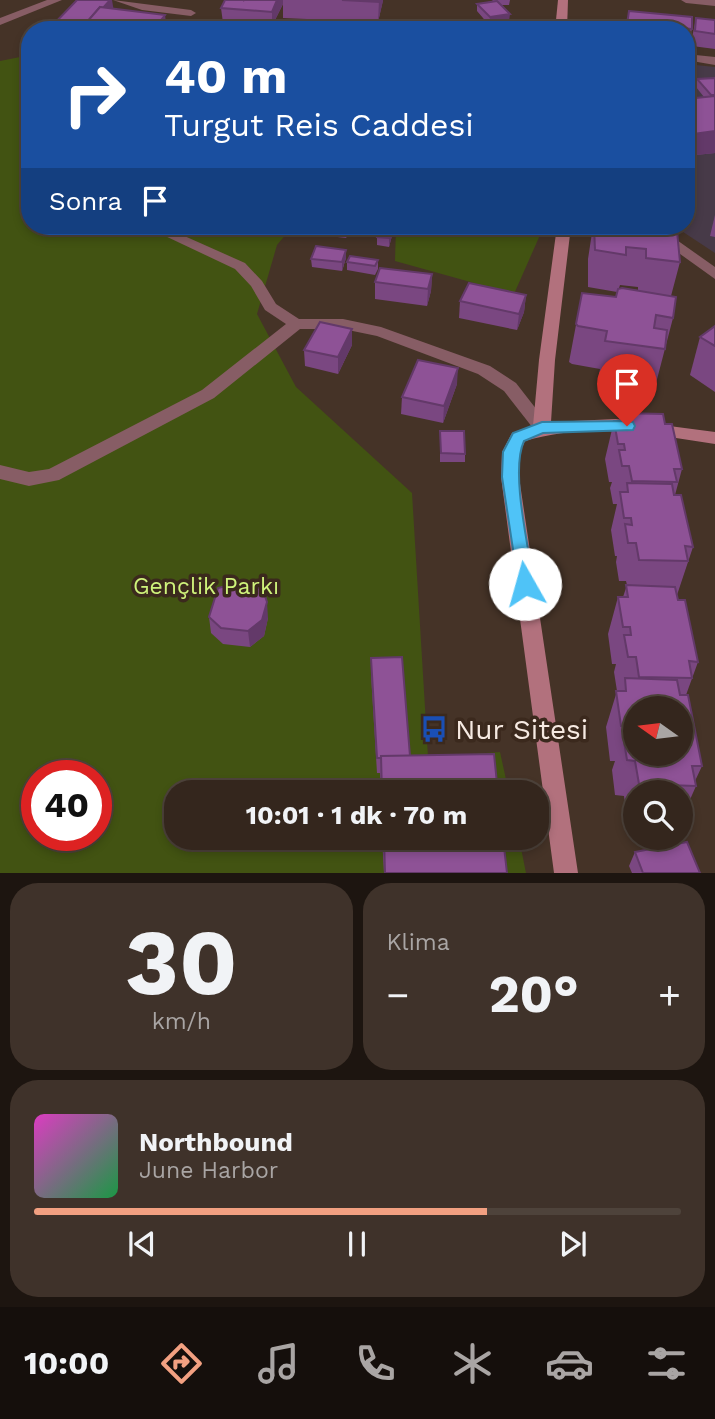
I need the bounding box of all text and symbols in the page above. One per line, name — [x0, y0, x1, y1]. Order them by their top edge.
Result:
text: 40 m — [164, 47, 287, 105]
icon: right — [49, 49, 140, 140]
text: Turgut Reis Caddesi — [164, 106, 474, 144]
icon: arrive — [136, 182, 174, 220]
text: Sonra — [49, 186, 122, 216]
pin — [597, 354, 657, 426]
icon: arrive — [608, 365, 646, 403]
position arrow — [488, 547, 562, 621]
park label: Gençlik Parkı — [133, 573, 279, 600]
north arrow — [623, 696, 693, 766]
map controls — [623, 696, 693, 850]
place label: Nur Sitesi — [455, 713, 588, 746]
bus stop icon: Nur Sitesi — [419, 714, 449, 744]
speed limit sign: 40 — [21, 760, 112, 851]
button: search — [623, 780, 693, 850]
text: 10:01 · 1 dk · 70 m — [246, 800, 467, 830]
text: 30 — [125, 909, 238, 1016]
text: Klima — [387, 929, 450, 956]
text: 20° — [489, 964, 579, 1025]
text: − — [387, 973, 409, 1017]
text: + — [658, 973, 681, 1017]
text: km/h — [152, 1008, 211, 1035]
text: Northbound — [139, 1127, 293, 1157]
text: June Harbor — [139, 1157, 278, 1184]
icon: previous — [123, 1225, 161, 1263]
icon: pause — [338, 1225, 376, 1263]
icon: next — [554, 1225, 592, 1263]
icon: directions — [157, 1339, 206, 1388]
icon: music — [254, 1339, 303, 1388]
icon: phone — [351, 1339, 400, 1388]
icon: climate — [448, 1339, 497, 1388]
icon: car — [545, 1339, 594, 1388]
icon: filters — [642, 1339, 691, 1388]
text: 10:00 — [24, 1344, 109, 1382]

